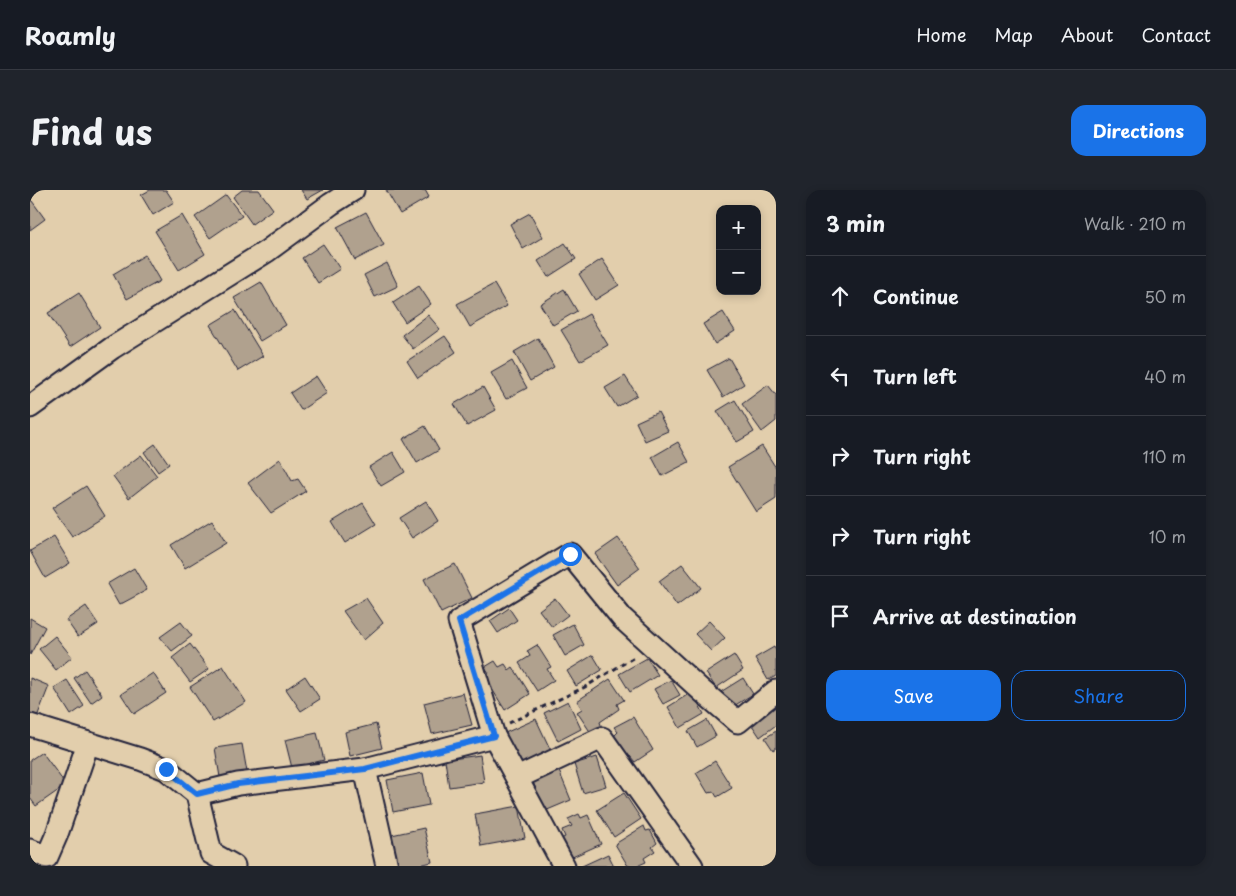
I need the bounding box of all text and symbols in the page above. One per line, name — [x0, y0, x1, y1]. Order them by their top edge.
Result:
text: Roamly — [25, 17, 116, 53]
text: Home — [916, 21, 966, 48]
text: Map — [994, 21, 1033, 48]
text: About — [1061, 21, 1113, 48]
text: Contact — [1141, 21, 1211, 48]
text: Find us — [30, 104, 152, 157]
button: Directions — [1071, 105, 1206, 156]
map controls — [716, 205, 761, 295]
button: + — [716, 205, 761, 250]
text: 3 min — [826, 207, 885, 239]
text: Walk · 210 m — [1084, 211, 1186, 235]
button: − — [716, 250, 761, 295]
icon: ahead — [826, 282, 854, 310]
text: Continue — [873, 282, 959, 310]
text: 50 m — [1145, 284, 1186, 308]
icon: left — [826, 362, 854, 390]
text: Turn left — [873, 362, 957, 390]
text: 40 m — [1144, 364, 1186, 388]
icon: right — [826, 442, 854, 470]
text: Turn right — [873, 442, 971, 470]
text: 110 m — [1143, 444, 1186, 468]
icon: right — [826, 522, 854, 550]
text: Turn right — [873, 522, 971, 550]
text: 10 m — [1149, 524, 1186, 548]
route start — [559, 543, 582, 566]
icon: arrive — [826, 602, 854, 630]
text: Arrive at destination — [873, 602, 1077, 630]
button: Save — [826, 670, 1001, 721]
button: Share — [1011, 670, 1186, 721]
route end — [155, 758, 178, 781]

